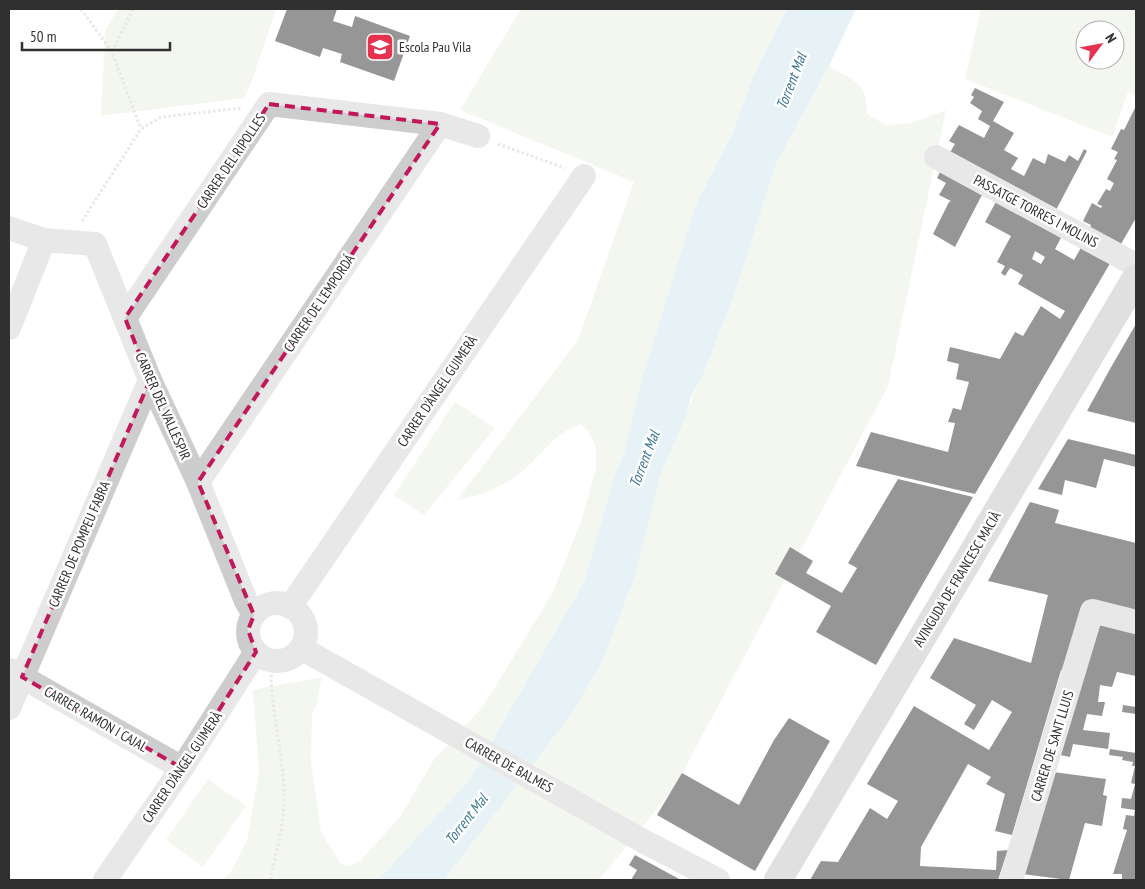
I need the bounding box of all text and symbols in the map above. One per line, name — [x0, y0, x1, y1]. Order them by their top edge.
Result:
scale bar — [22, 20, 170, 52]
north arrow — [1075, 20, 1125, 70]
text: 50 m — [30, 27, 56, 46]
text: N — [1101, 30, 1121, 46]
school or university icon: Escola Pau Vila — [365, 32, 395, 62]
place label: Escola Pau Vila — [399, 38, 471, 56]
water label: Torrent Mal — [772, 49, 811, 112]
street label: CARRER DEL RIPOLLES — [193, 110, 269, 212]
street label: PASSATGE TORRES I MOLINS — [971, 171, 1101, 251]
street label: CARRER DE L'EMPORDÁ — [280, 250, 359, 355]
street label: CARRER D'ÀNGEL GUIMERÀ — [393, 332, 481, 450]
street label: CARRER DEL VALLESPIR — [131, 350, 195, 463]
water label: Torrent Mal — [625, 427, 664, 490]
street label: CARRER DE POMPEU FABRA — [44, 478, 114, 610]
street label: AVINGUDA DE FRANCESC MACIÀ — [909, 508, 1005, 650]
street label: CARRER RAMON I CAJAL — [41, 682, 151, 756]
street label: CARRER DE SANT LLUIS — [1027, 688, 1077, 804]
street label: CARRER D'ÀNGEL GUIMERÀ — [138, 708, 226, 826]
street label: CARRER DE BALMES — [462, 733, 556, 797]
water label: Torrent Mal — [440, 789, 493, 848]

